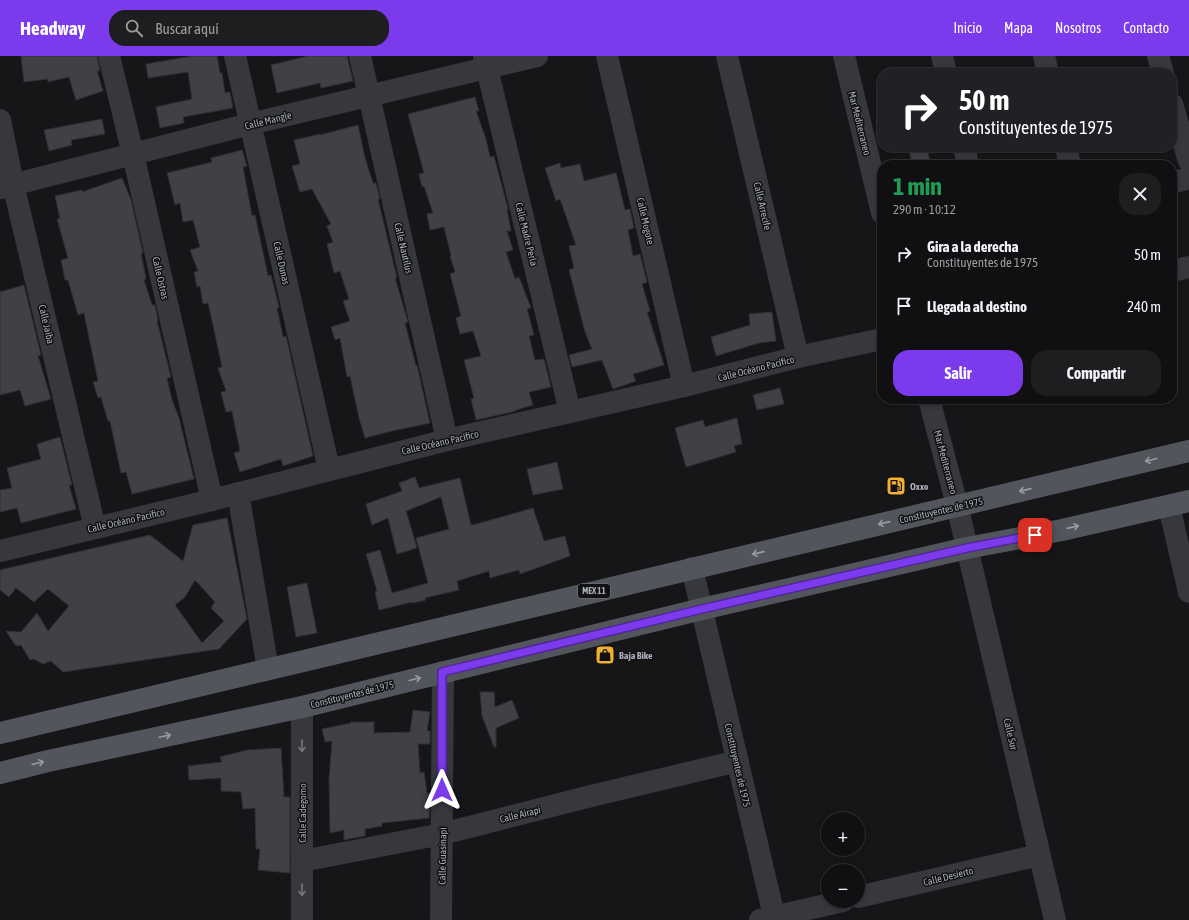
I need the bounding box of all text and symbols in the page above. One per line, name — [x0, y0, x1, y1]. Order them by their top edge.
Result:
search box — [109, 10, 389, 46]
text: Headway — [20, 17, 85, 39]
icon: search — [123, 17, 145, 39]
text: Buscar aquí — [155, 20, 219, 37]
text: Inicio — [953, 20, 982, 36]
text: Mapa — [1004, 20, 1033, 36]
text: Nosotros — [1055, 20, 1101, 36]
text: Contacto — [1123, 20, 1169, 36]
icon: right — [893, 84, 945, 136]
text: 50 m — [959, 84, 1009, 116]
street label: Mar Mediterraneo — [846, 90, 873, 157]
street label: Calle Mangle — [244, 109, 293, 132]
text: Constituyentes de 1975 — [959, 117, 1113, 138]
text: 1 min — [893, 173, 942, 200]
button: close — [1119, 173, 1161, 215]
street label: Calle Arrecife — [752, 181, 773, 232]
street label: Calle Mogote — [635, 197, 656, 246]
street label: Calle Madre Perla — [513, 201, 540, 267]
text: 290 m · 10:12 — [893, 202, 956, 217]
street label: Calle Nautilus — [392, 222, 415, 275]
text: Gira a la derecha — [927, 238, 1018, 255]
street label: Calle Dunas — [271, 241, 292, 286]
icon: right — [893, 243, 915, 265]
text: 50 m — [1134, 246, 1161, 263]
text: Constituyentes de 1975 — [927, 255, 1038, 270]
street label: Calle Ostras — [150, 256, 171, 301]
icon: arrive — [893, 295, 915, 317]
text: Llegada al destino — [927, 298, 1027, 315]
text: 240 m — [1127, 298, 1161, 315]
street label: Calle Jaiba — [37, 303, 56, 345]
button: Salir — [893, 350, 1023, 396]
button: Compartir — [1031, 350, 1161, 396]
street label: Calle Océano Pacífico — [717, 354, 796, 383]
street label: Calle Océano Pacífico — [401, 428, 480, 457]
street label: Mar Mediterraneo — [932, 429, 959, 496]
one-way arrow — [1145, 456, 1158, 464]
fuel station icon: Oxxo — [885, 475, 907, 497]
place label: Oxxo — [910, 481, 929, 492]
one-way arrow — [1018, 487, 1031, 495]
street label: Constituyentes de 1975 — [898, 495, 984, 525]
street label: Calle Océano Pacífico — [87, 506, 166, 535]
pin — [1018, 518, 1052, 552]
one-way arrow — [878, 519, 891, 527]
one-way arrow — [1066, 523, 1079, 531]
icon: arrive — [1024, 524, 1046, 546]
one-way arrow — [752, 549, 765, 557]
road number: MEX 11 — [578, 584, 610, 598]
shop icon: Baja Bike — [594, 644, 616, 666]
place label: Baja Bike — [619, 650, 653, 661]
one-way arrow — [408, 675, 421, 682]
street label: Constituyentes de 1975 — [309, 679, 395, 710]
street label: Calle Sur — [1002, 717, 1020, 752]
street label: Constituyentes de 1975 — [723, 722, 753, 808]
one-way arrow — [158, 731, 171, 739]
one-way arrow — [298, 739, 306, 752]
one-way arrow — [31, 759, 44, 767]
position arrow — [421, 769, 463, 811]
street label: Calle Cadegomo — [297, 783, 308, 843]
street label: Calle Airapi — [498, 804, 542, 825]
map controls — [821, 812, 865, 908]
button: + — [821, 812, 865, 856]
street label: Calle Guasinapi — [436, 827, 449, 885]
button: − — [821, 864, 865, 908]
street label: Calle Desierto — [922, 865, 975, 888]
one-way arrow — [298, 883, 306, 896]

